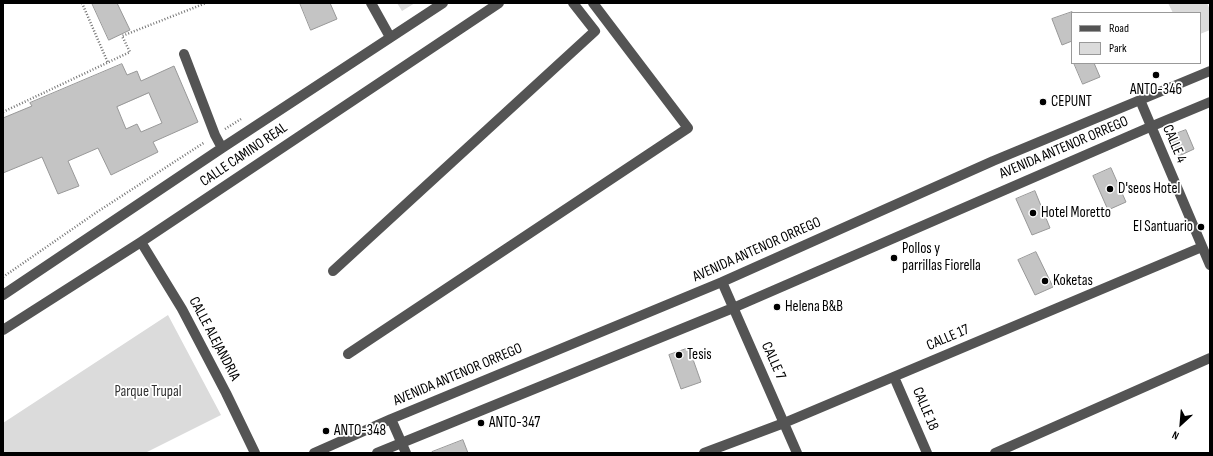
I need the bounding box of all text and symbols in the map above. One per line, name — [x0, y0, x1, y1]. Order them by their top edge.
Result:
legend — [1071, 12, 1201, 64]
text: Road — [1109, 21, 1129, 36]
text: Park — [1109, 41, 1127, 56]
marker: ANTO-346 — [1151, 70, 1161, 80]
place label: ANTO-346 — [1130, 81, 1182, 99]
place label: CEPUNT — [1051, 93, 1092, 111]
marker: CEPUNT — [1038, 97, 1048, 107]
street label: AVENIDA ANTENOR ORREGO — [997, 113, 1131, 183]
street label: CALLE CAMINO REAL — [197, 119, 291, 191]
street label: CALLE 4 — [1158, 122, 1190, 166]
place label: D'seos Hotel — [1118, 180, 1180, 198]
marker: D'seos Hotel — [1105, 184, 1115, 194]
place label: Hotel Moretto — [1041, 204, 1111, 222]
marker: Hotel Moretto — [1028, 208, 1038, 218]
street label: AVENIDA ANTENOR ORREGO — [690, 214, 824, 286]
place label: El Santuario — [1133, 218, 1193, 236]
marker: El Santuario — [1196, 222, 1206, 232]
place label: Pollos y parrillas Fiorella — [902, 240, 981, 275]
marker: Pollos y parrillas Fiorella — [889, 253, 899, 263]
place label: Koketas — [1053, 272, 1093, 290]
marker: Koketas — [1040, 276, 1050, 286]
street label: CALLE ALEJANDRIA — [184, 294, 244, 384]
place label: Helena B&B — [785, 298, 843, 316]
marker: Helena B&B — [772, 302, 782, 312]
street label: CALLE 17 — [924, 321, 972, 355]
street label: CALLE 7 — [757, 339, 789, 383]
street label: AVENIDA ANTENOR ORREGO — [391, 340, 525, 410]
place label: Tesis — [687, 346, 712, 364]
marker: Tesis — [674, 350, 684, 360]
park label: Parque Trupal — [114, 383, 182, 401]
street label: CALLE 18 — [908, 385, 942, 433]
north arrow — [1161, 404, 1201, 444]
place label: ANTO-347 — [489, 414, 540, 432]
marker: ANTO-347 — [476, 418, 486, 428]
place label: ANTO-348 — [334, 422, 386, 440]
marker: ANTO-348 — [321, 426, 331, 436]
text: N — [1170, 428, 1181, 442]

